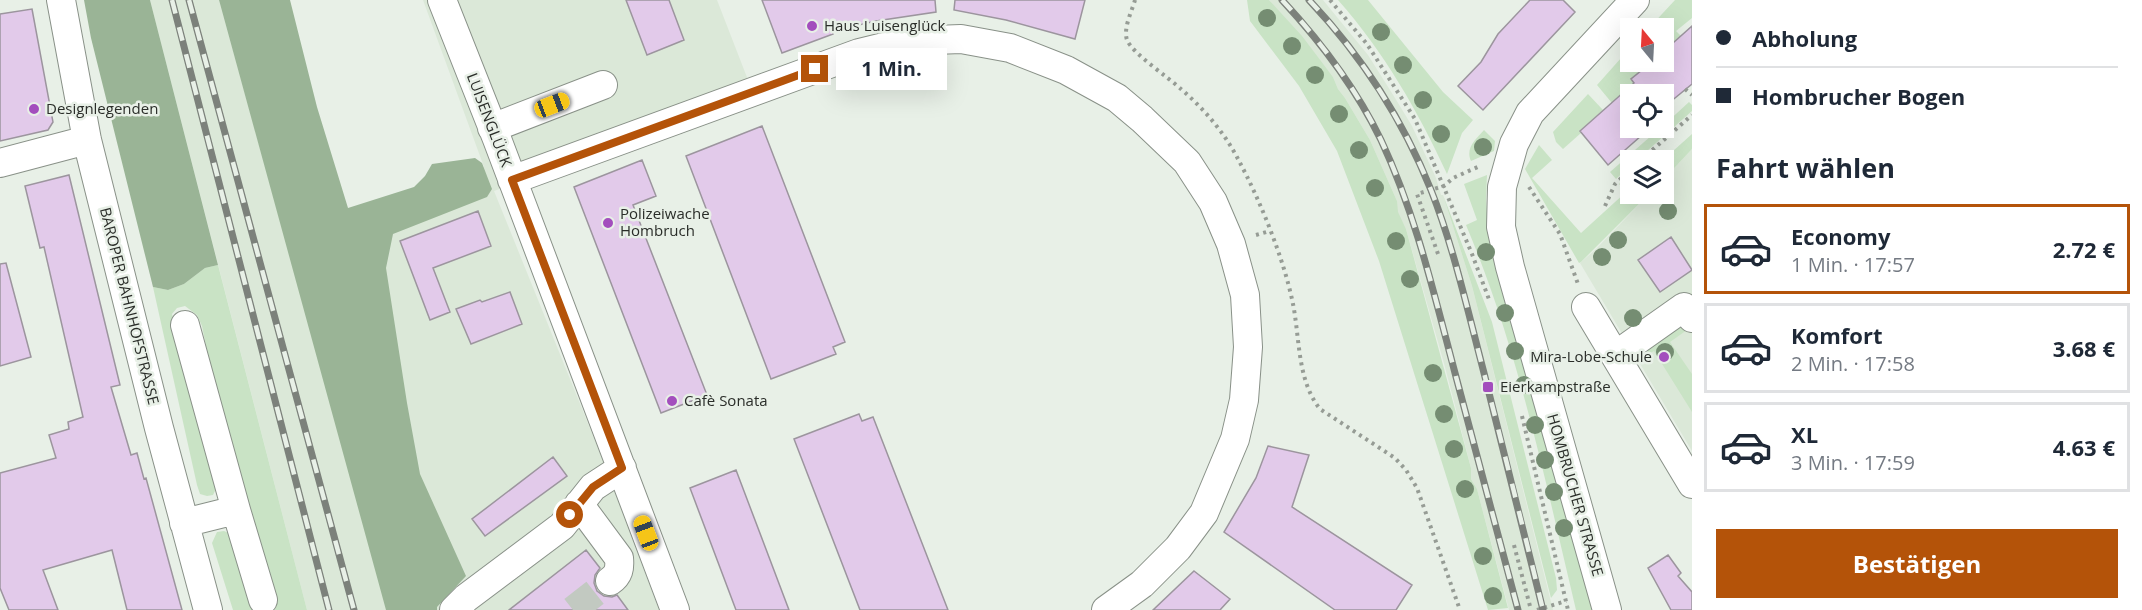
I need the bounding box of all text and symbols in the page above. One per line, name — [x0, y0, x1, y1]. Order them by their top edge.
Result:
place label: Haus Luisenglück — [824, 15, 946, 35]
north arrow — [1620, 18, 1674, 72]
map controls — [1620, 18, 1674, 204]
marker: Haus Luisenglück — [805, 19, 819, 33]
text: Abholung — [1752, 23, 1857, 53]
callout: 1 Min. — [836, 48, 947, 90]
route end — [801, 55, 828, 82]
text: 1 Min. — [861, 55, 922, 82]
street label: LUISENGLÜCK — [463, 70, 517, 170]
text: Hombrucher Bogen — [1752, 81, 1965, 111]
button: locate — [1620, 84, 1674, 138]
car — [532, 90, 572, 120]
place label: Designlegenden — [46, 98, 158, 118]
marker: Designlegenden — [27, 102, 41, 116]
text: Fahrt wählen — [1716, 149, 1895, 186]
button: layers — [1620, 150, 1674, 204]
place label: Polizeiwache Hombruch — [620, 203, 710, 240]
street label: BAROPER BAHNHOFSTRASSE — [96, 205, 164, 406]
marker: Polizeiwache Hombruch — [601, 216, 615, 230]
text: Economy — [1791, 221, 1890, 251]
icon: car — [1719, 222, 1773, 276]
text: 2.72 € — [2053, 234, 2115, 264]
text: 1 Min. · 17:57 — [1791, 251, 1915, 278]
text: Komfort — [1791, 320, 1883, 350]
icon: car — [1719, 321, 1773, 375]
text: 3.68 € — [2053, 333, 2115, 363]
place label: Mira-Lobe-Schule — [1530, 346, 1652, 366]
marker: Mira-Lobe-Schule — [1657, 350, 1671, 364]
text: 2 Min. · 17:58 — [1791, 350, 1915, 377]
place label: Eierkampstraße — [1500, 376, 1611, 396]
marker: Eierkampstraße — [1481, 380, 1495, 394]
place label: Cafè Sonata — [684, 390, 768, 410]
marker: Cafè Sonata — [665, 394, 679, 408]
street label: HOMBRUCHER STRASSE — [1543, 411, 1609, 578]
text: XL — [1791, 419, 1818, 449]
icon: car — [1719, 420, 1773, 474]
text: 4.63 € — [2053, 432, 2115, 462]
text: 3 Min. · 17:59 — [1791, 449, 1915, 476]
route start — [556, 501, 583, 528]
car — [631, 513, 661, 553]
button: Bestätigen — [1716, 529, 2118, 598]

